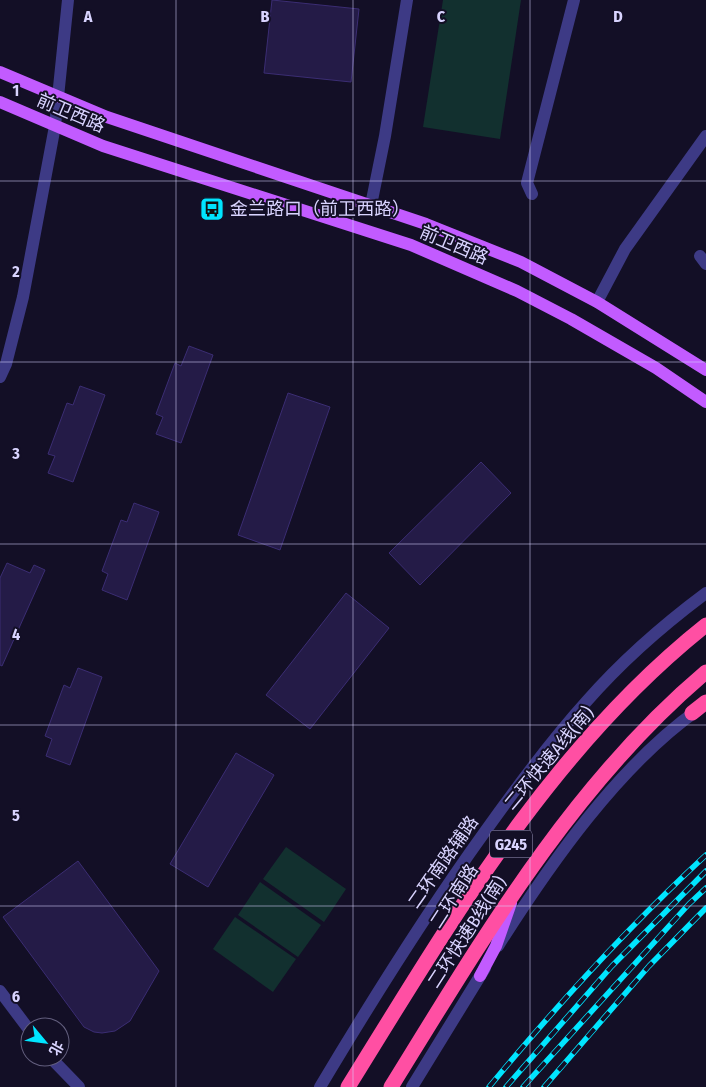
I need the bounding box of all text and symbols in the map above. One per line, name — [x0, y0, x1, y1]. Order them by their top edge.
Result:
text: A — [83, 7, 93, 26]
text: B — [261, 7, 270, 26]
text: C — [437, 7, 446, 26]
text: D — [613, 7, 623, 26]
text: 1 — [13, 81, 19, 100]
street label: 前卫西路 — [34, 89, 108, 137]
bus stop icon: 金兰路口（前卫西路） — [199, 196, 225, 222]
place label: 金兰路口（前卫西路） — [230, 198, 410, 220]
street label: 前卫西路 — [417, 221, 491, 269]
text: 2 — [11, 262, 20, 281]
text: 3 — [11, 444, 20, 463]
text: 4 — [12, 625, 20, 644]
street label: 二环快速A线(南) — [499, 702, 599, 814]
text: 5 — [12, 806, 20, 825]
street label: 二环南路辅路 — [403, 812, 483, 912]
road number: G245 — [490, 831, 532, 858]
street label: 二环南路 — [425, 860, 483, 932]
street label: 二环快速B线(南) — [423, 872, 511, 992]
text: 6 — [12, 987, 20, 1006]
north arrow — [20, 1017, 70, 1067]
text: 北 — [45, 1038, 67, 1058]

